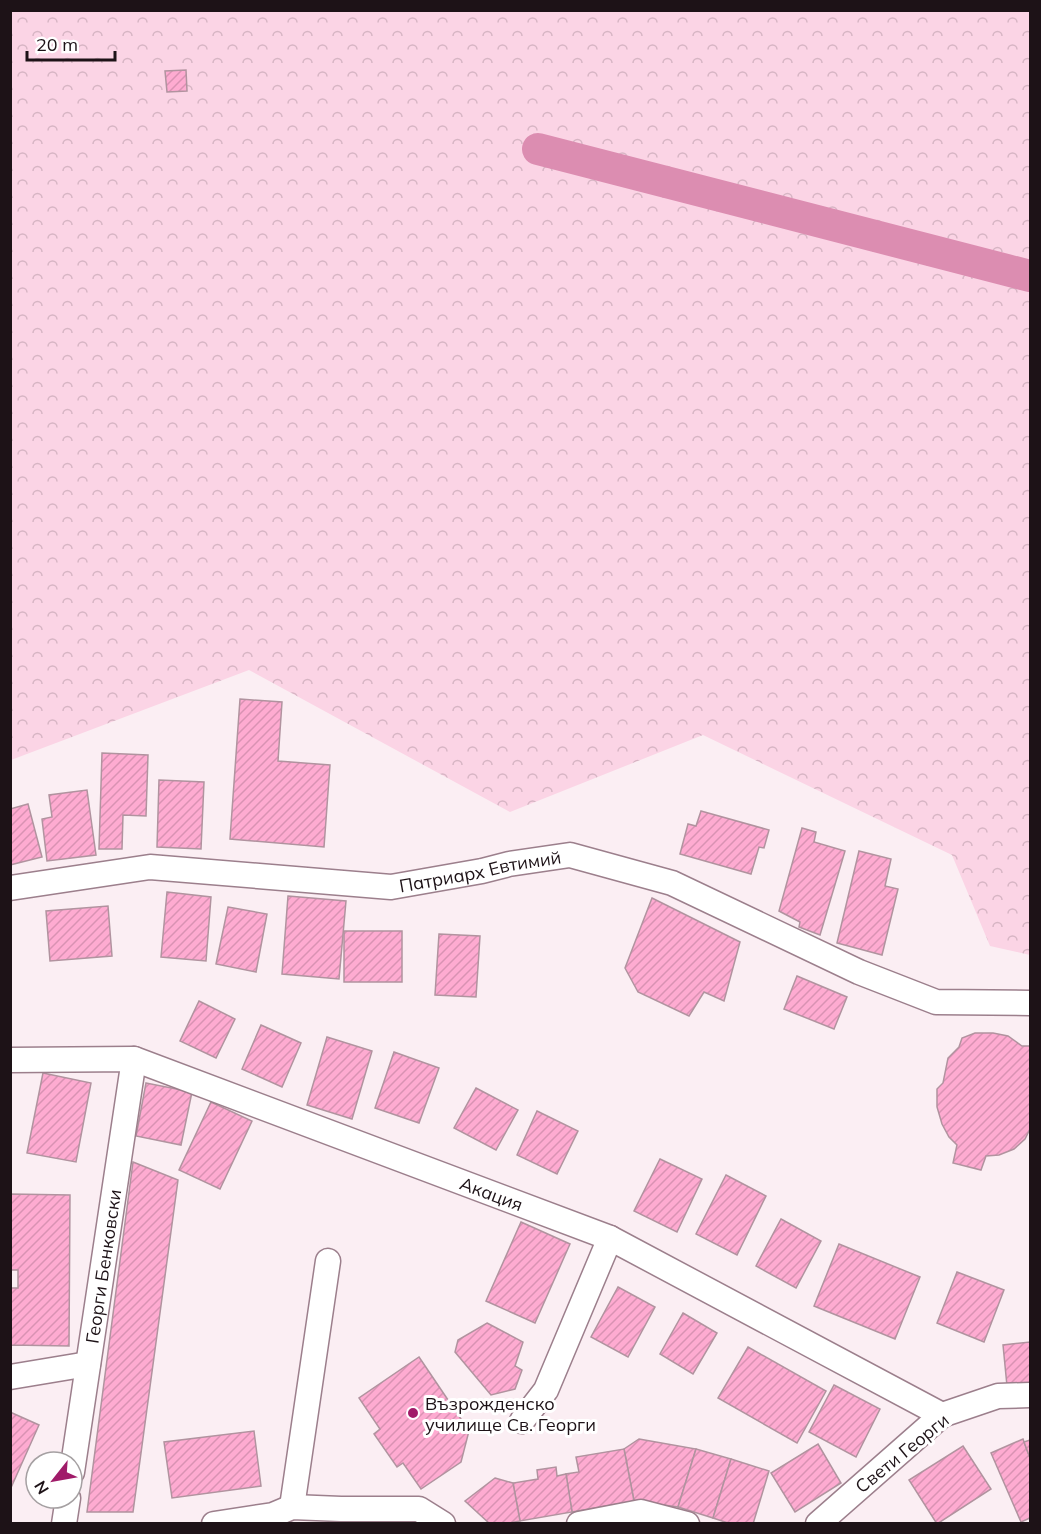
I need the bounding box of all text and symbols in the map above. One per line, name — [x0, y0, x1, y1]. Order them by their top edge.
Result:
scale bar — [27, 24, 116, 62]
text: 20 m — [36, 33, 78, 56]
street label: Патриарх Евтимий — [397, 845, 563, 897]
street label: Акация — [457, 1171, 526, 1216]
street label: Георги Бенковски — [80, 1188, 126, 1345]
place label: Възрожденско училище Св. Георги — [425, 1392, 596, 1436]
marker: Възрожденско училище Св. Георги — [406, 1406, 420, 1420]
street label: Свети Георги — [851, 1408, 953, 1498]
north arrow — [24, 1450, 84, 1510]
text: N — [29, 1477, 53, 1498]

